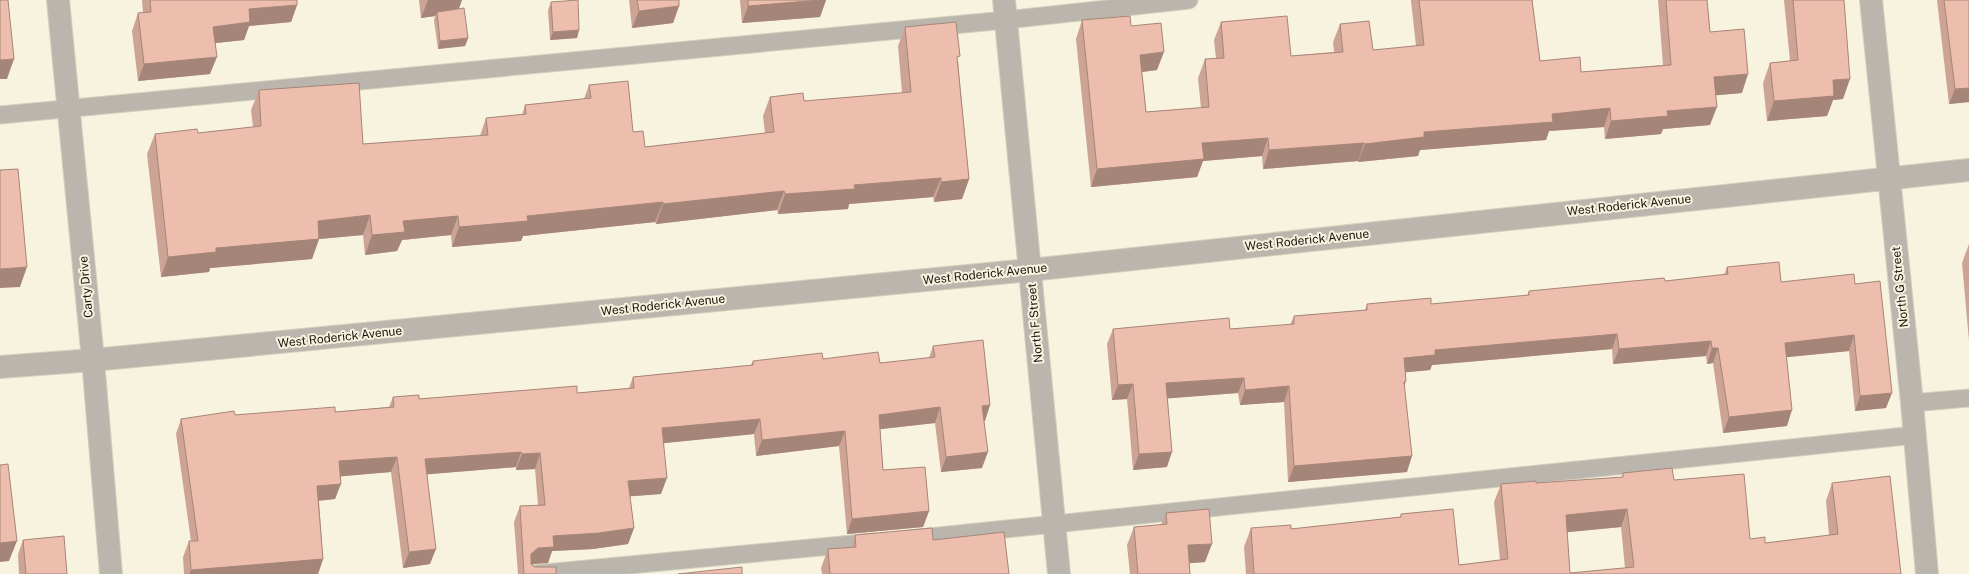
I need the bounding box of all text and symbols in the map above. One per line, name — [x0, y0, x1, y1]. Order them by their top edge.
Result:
street label: West Roderick Avenue — [1566, 191, 1692, 218]
street label: West Roderick Avenue — [1244, 226, 1370, 253]
street label: North G Street — [1889, 245, 1911, 328]
street label: Carty Drive — [76, 255, 96, 318]
street label: West Roderick Avenue — [922, 260, 1048, 287]
street label: North F Street — [1025, 282, 1045, 363]
street label: West Roderick Avenue — [600, 291, 726, 318]
street label: West Roderick Avenue — [277, 323, 403, 350]

